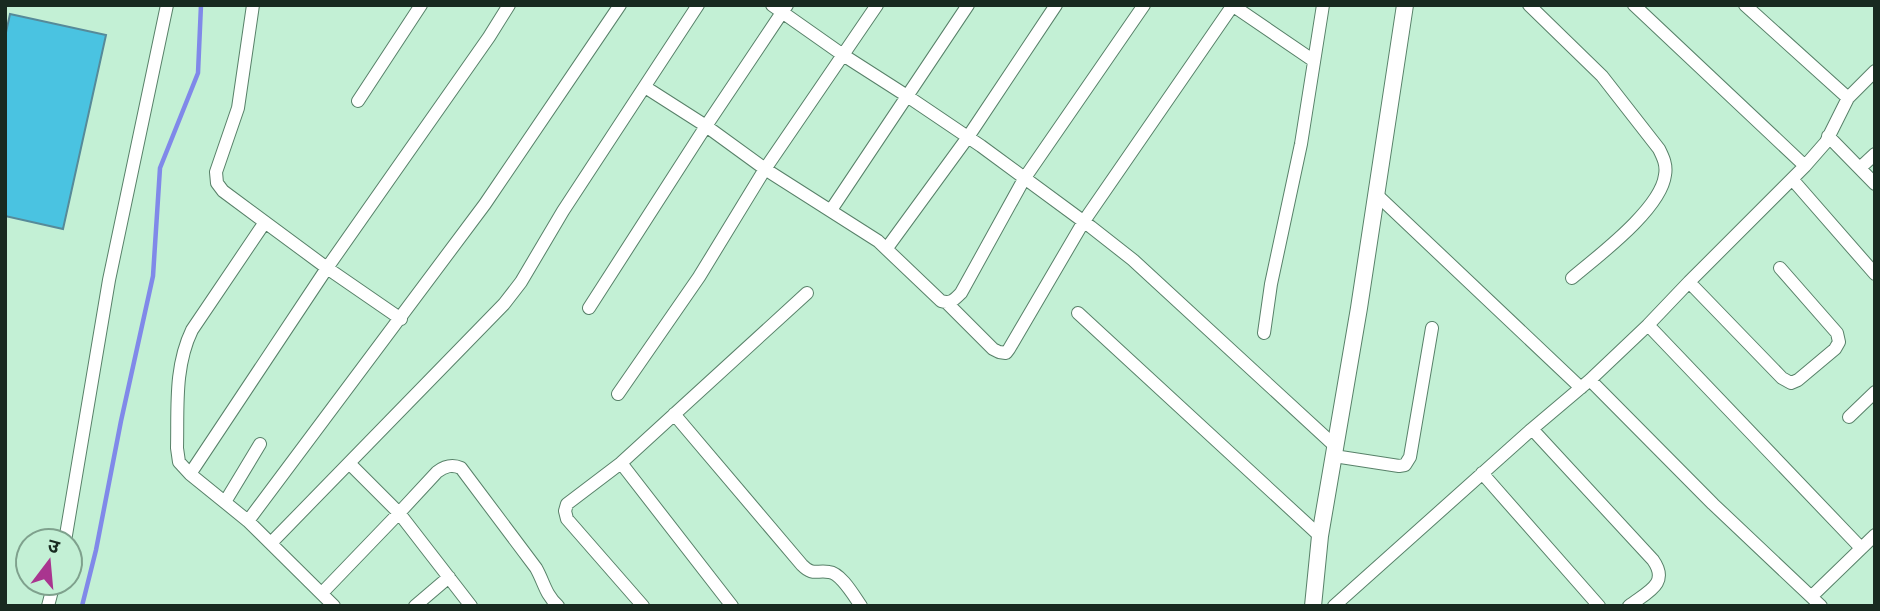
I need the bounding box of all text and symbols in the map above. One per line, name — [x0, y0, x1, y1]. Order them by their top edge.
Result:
north arrow — [14, 527, 84, 597]
text: उ — [45, 532, 63, 560]

